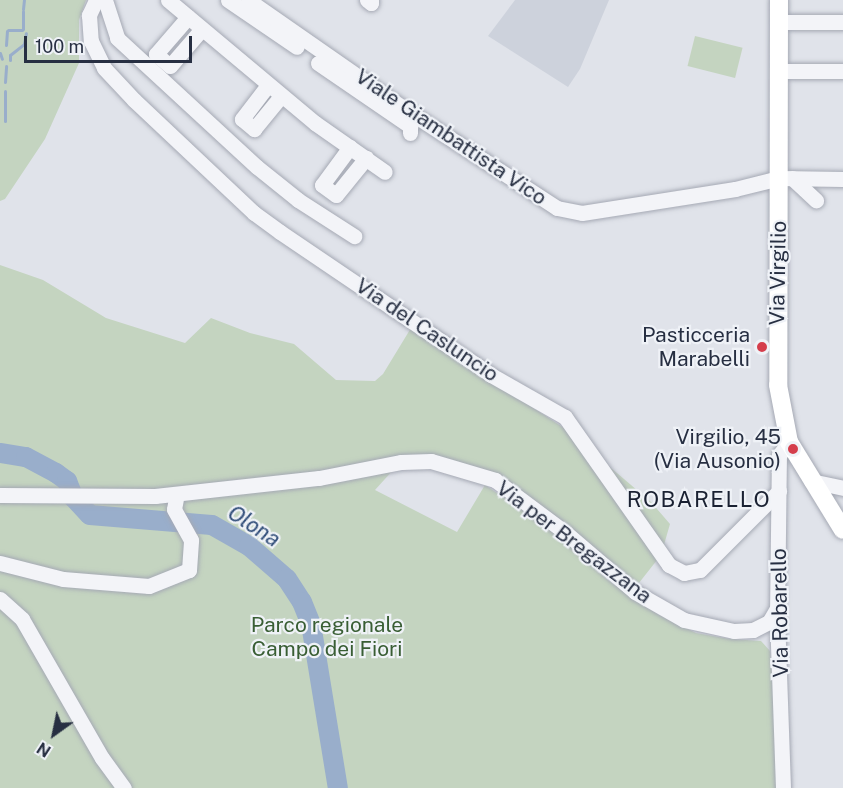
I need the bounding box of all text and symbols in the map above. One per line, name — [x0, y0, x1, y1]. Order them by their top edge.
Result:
scale bar — [27, 24, 195, 62]
text: 100 m — [35, 36, 84, 57]
street label: Viale Giambattista Vico — [350, 63, 552, 211]
street label: Via Virgilio — [764, 220, 792, 326]
street label: Via del Casluncio — [351, 273, 503, 387]
place label: Pasticceria Marabelli — [642, 322, 750, 372]
marker: Pasticceria Marabelli — [755, 340, 769, 354]
place label: Virgilio, 45 (Via Ausonio) — [654, 424, 781, 474]
marker: Virgilio, 45 (Via Ausonio) — [786, 442, 800, 456]
street label: Via per Bregazzana — [491, 475, 657, 609]
district label: ROBARELLO — [627, 487, 771, 513]
water label: Olona — [223, 499, 285, 553]
street label: Via Robarello — [766, 548, 794, 678]
park label: Parco regionale Campo dei Fiori — [251, 612, 403, 662]
north arrow — [24, 704, 84, 764]
text: N — [34, 738, 54, 761]

